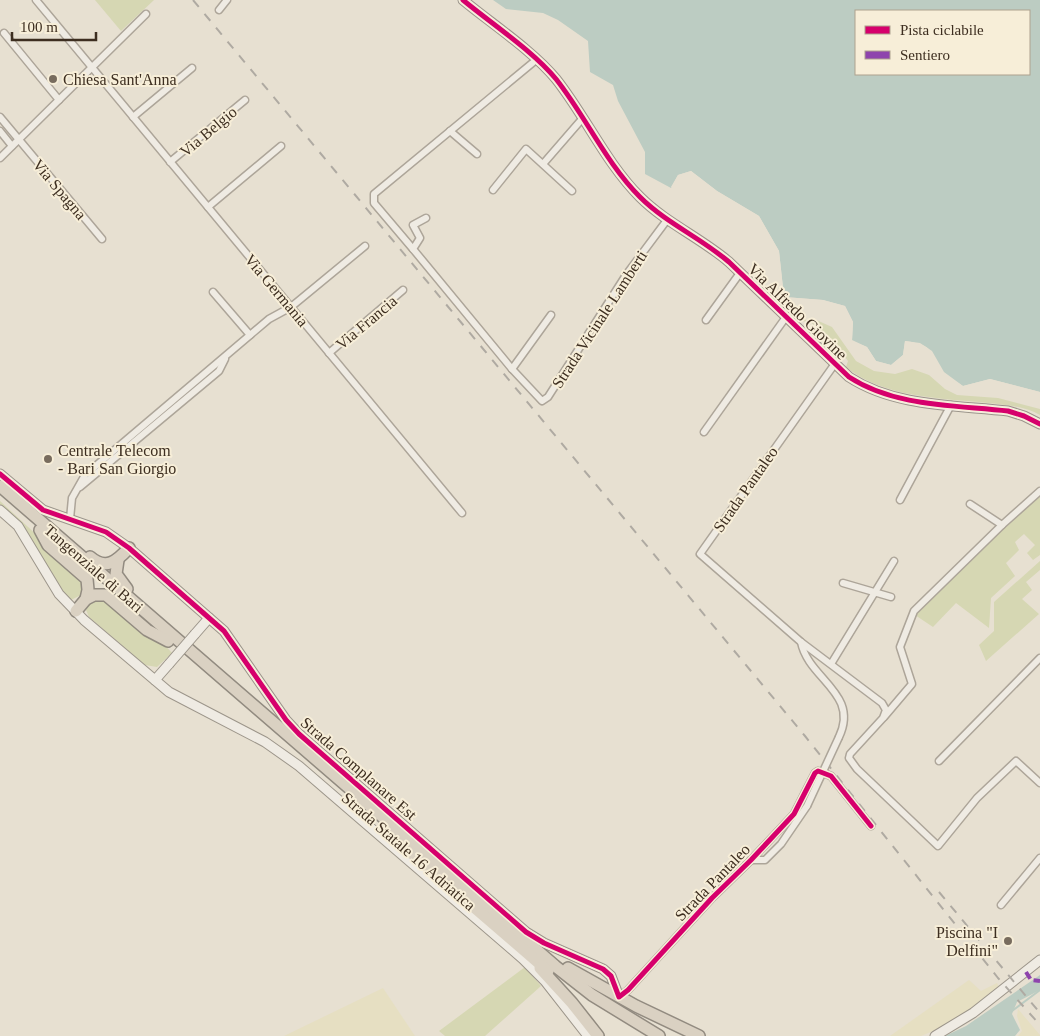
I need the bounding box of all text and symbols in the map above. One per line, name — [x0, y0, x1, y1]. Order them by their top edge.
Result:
scale bar — [12, 10, 96, 42]
legend — [855, 10, 1030, 75]
text: 100 m — [20, 19, 58, 35]
text: Pista ciclabile — [900, 22, 984, 38]
text: Sentiero — [900, 47, 950, 63]
place label: Chiesa Sant'Anna — [63, 71, 177, 88]
marker: Chiesa Sant'Anna — [47, 73, 59, 85]
street label: Via Belgio — [177, 103, 241, 161]
street label: Via Spagna — [29, 156, 90, 223]
street label: Strada Vicinale Lamberti — [549, 247, 651, 391]
street label: Via Germania — [241, 251, 312, 330]
street label: Via Alfredo Giovine — [745, 260, 851, 363]
street label: Via Francia — [332, 292, 400, 353]
place label: Centrale Telecom - Bari San Giorgio — [58, 442, 176, 478]
street label: Strada Pantaleo — [710, 443, 781, 535]
marker: Centrale Telecom - Bari San Giorgio — [42, 453, 54, 465]
street label: Tangenziale di Bari — [40, 521, 147, 617]
street label: Strada Complanare Est — [297, 714, 420, 824]
street label: Strada Statale 16 Adriatica — [339, 789, 479, 914]
street label: Strada Pantaleo — [672, 840, 753, 924]
place label: Piscina "I Delfini" — [936, 924, 998, 959]
marker: Piscina "I Delfini" — [1002, 935, 1014, 947]

